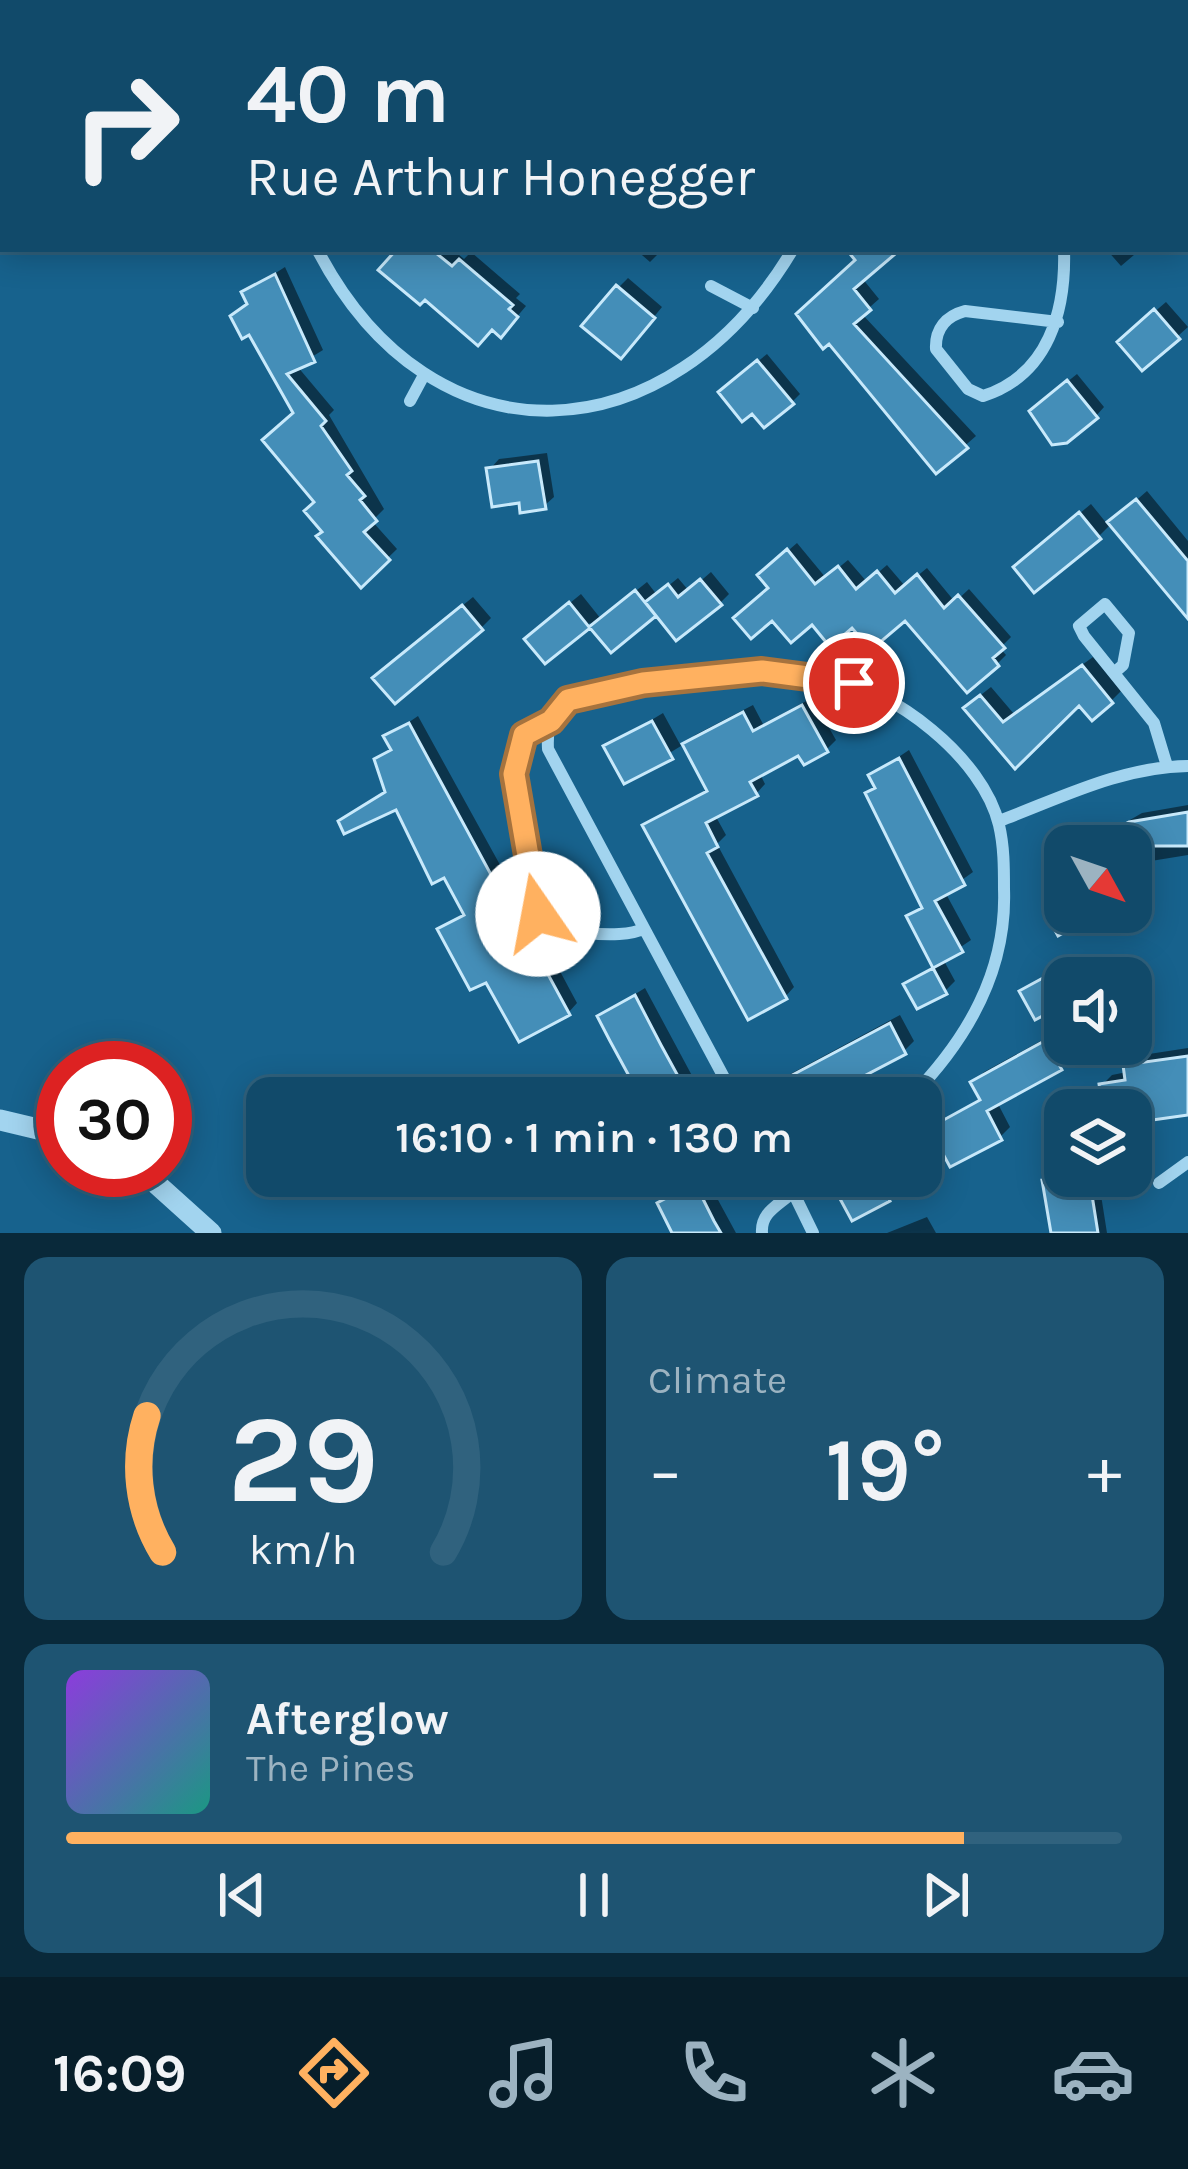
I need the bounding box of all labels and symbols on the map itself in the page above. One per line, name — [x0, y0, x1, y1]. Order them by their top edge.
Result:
pin — [803, 632, 905, 734]
north arrow — [1044, 825, 1152, 933]
position arrow — [475, 851, 601, 977]
speed limit sign: 30 — [36, 1041, 192, 1197]

